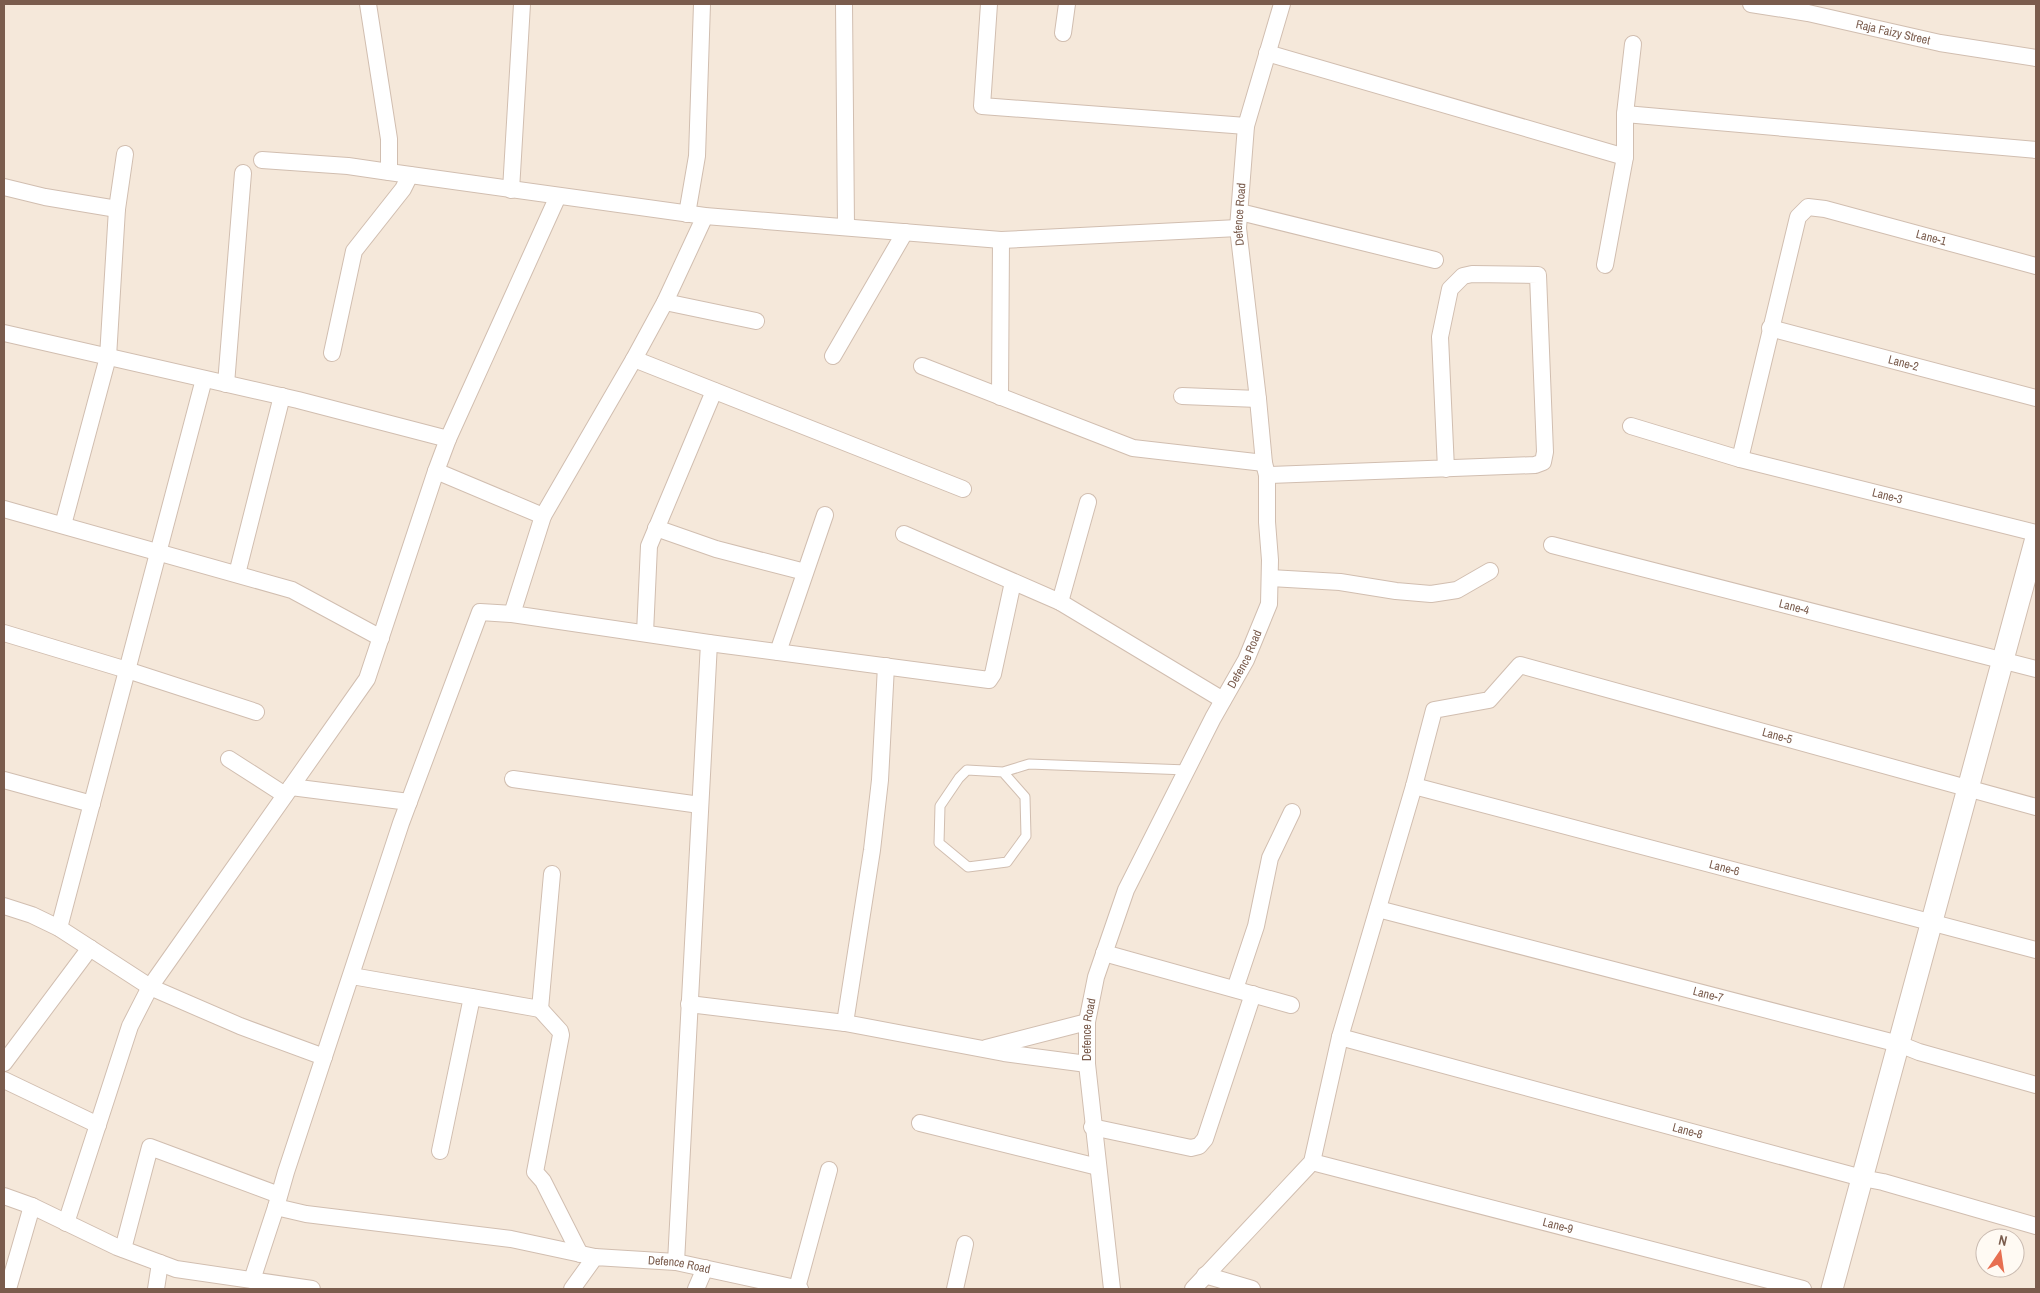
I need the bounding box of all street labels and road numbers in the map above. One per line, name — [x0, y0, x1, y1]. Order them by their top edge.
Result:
street label: Raja Faizy Street — [1854, 16, 1932, 49]
street label: Defence Road — [1230, 182, 1250, 247]
street label: Lane-1 — [1914, 226, 1949, 250]
street label: Lane-2 — [1887, 351, 1920, 375]
street label: Lane-3 — [1871, 484, 1904, 507]
street label: Lane-4 — [1777, 595, 1812, 619]
street label: Defence Road — [1224, 628, 1265, 691]
street label: Lane-5 — [1760, 724, 1795, 748]
street label: Lane-6 — [1708, 856, 1741, 879]
street label: Lane-7 — [1691, 983, 1725, 1006]
street label: Defence Road — [1079, 997, 1100, 1061]
street label: Lane-8 — [1671, 1119, 1704, 1143]
street label: Lane-9 — [1541, 1214, 1575, 1237]
street label: Defence Road — [647, 1252, 712, 1277]

